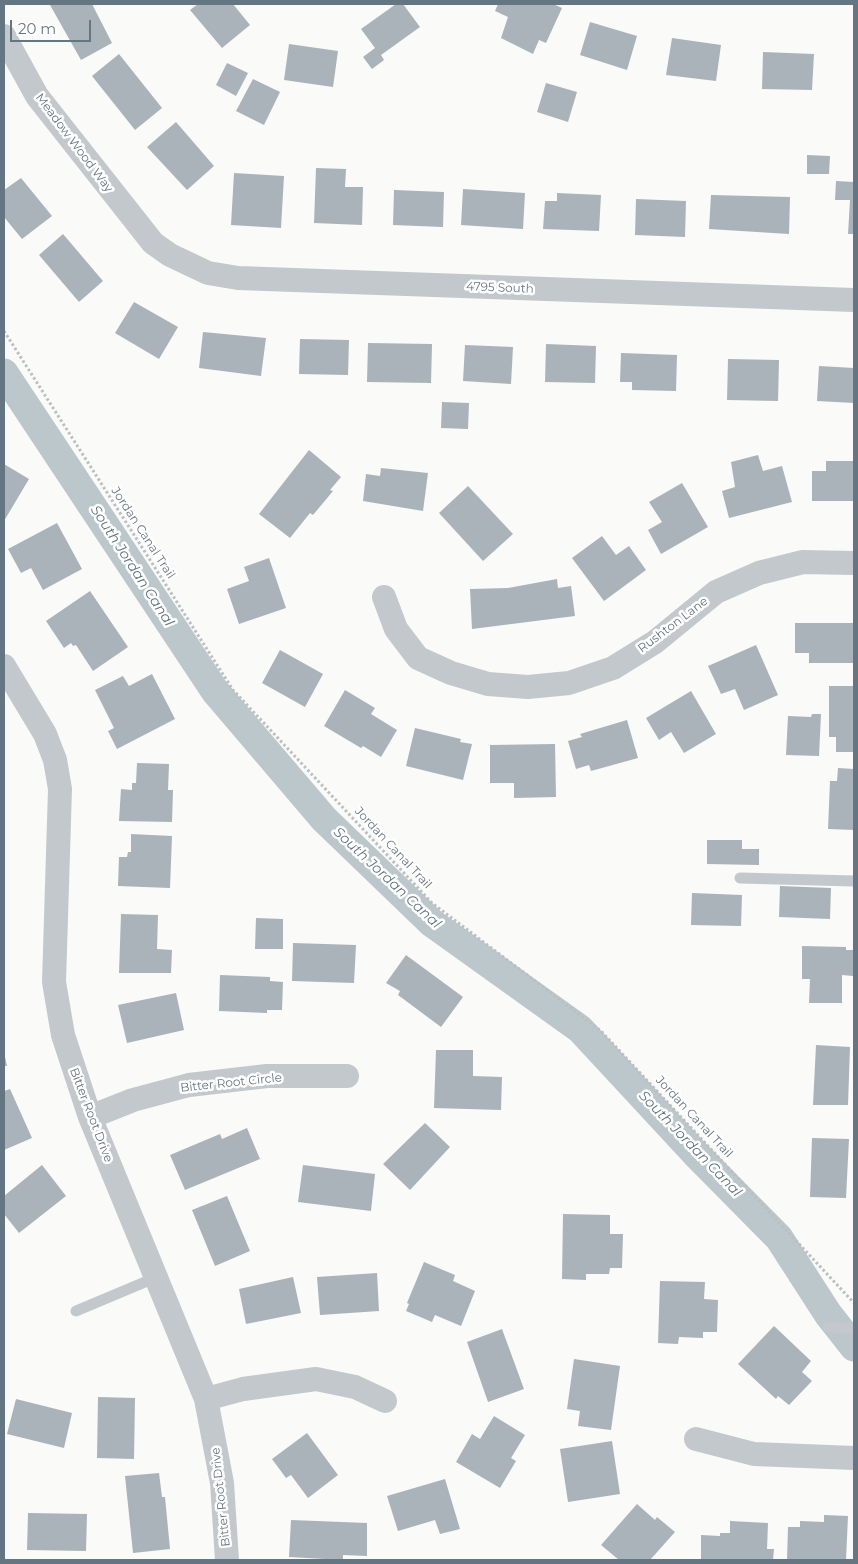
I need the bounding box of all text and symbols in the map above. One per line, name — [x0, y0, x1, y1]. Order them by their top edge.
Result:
scale bar — [12, 10, 94, 42]
text: 20 m — [18, 19, 56, 38]
street label: Meadow Wood Way — [32, 91, 116, 195]
street label: 4795 South — [466, 280, 534, 296]
street label: Jordan Canal Trail — [108, 484, 178, 582]
water label: South Jordan Canal — [87, 502, 177, 630]
street label: Rushton Lane — [635, 594, 711, 656]
street label: Jordan Canal Trail — [351, 804, 435, 892]
water label: South Jordan Canal — [330, 824, 444, 932]
street label: Bitter Root Drive — [66, 1066, 116, 1164]
street label: Bitter Root Circle — [180, 1071, 282, 1095]
street label: Jordan Canal Trail — [652, 1073, 736, 1161]
water label: South Jordan Canal — [635, 1088, 745, 1200]
street label: Bitter Root Drive — [209, 1447, 233, 1547]

